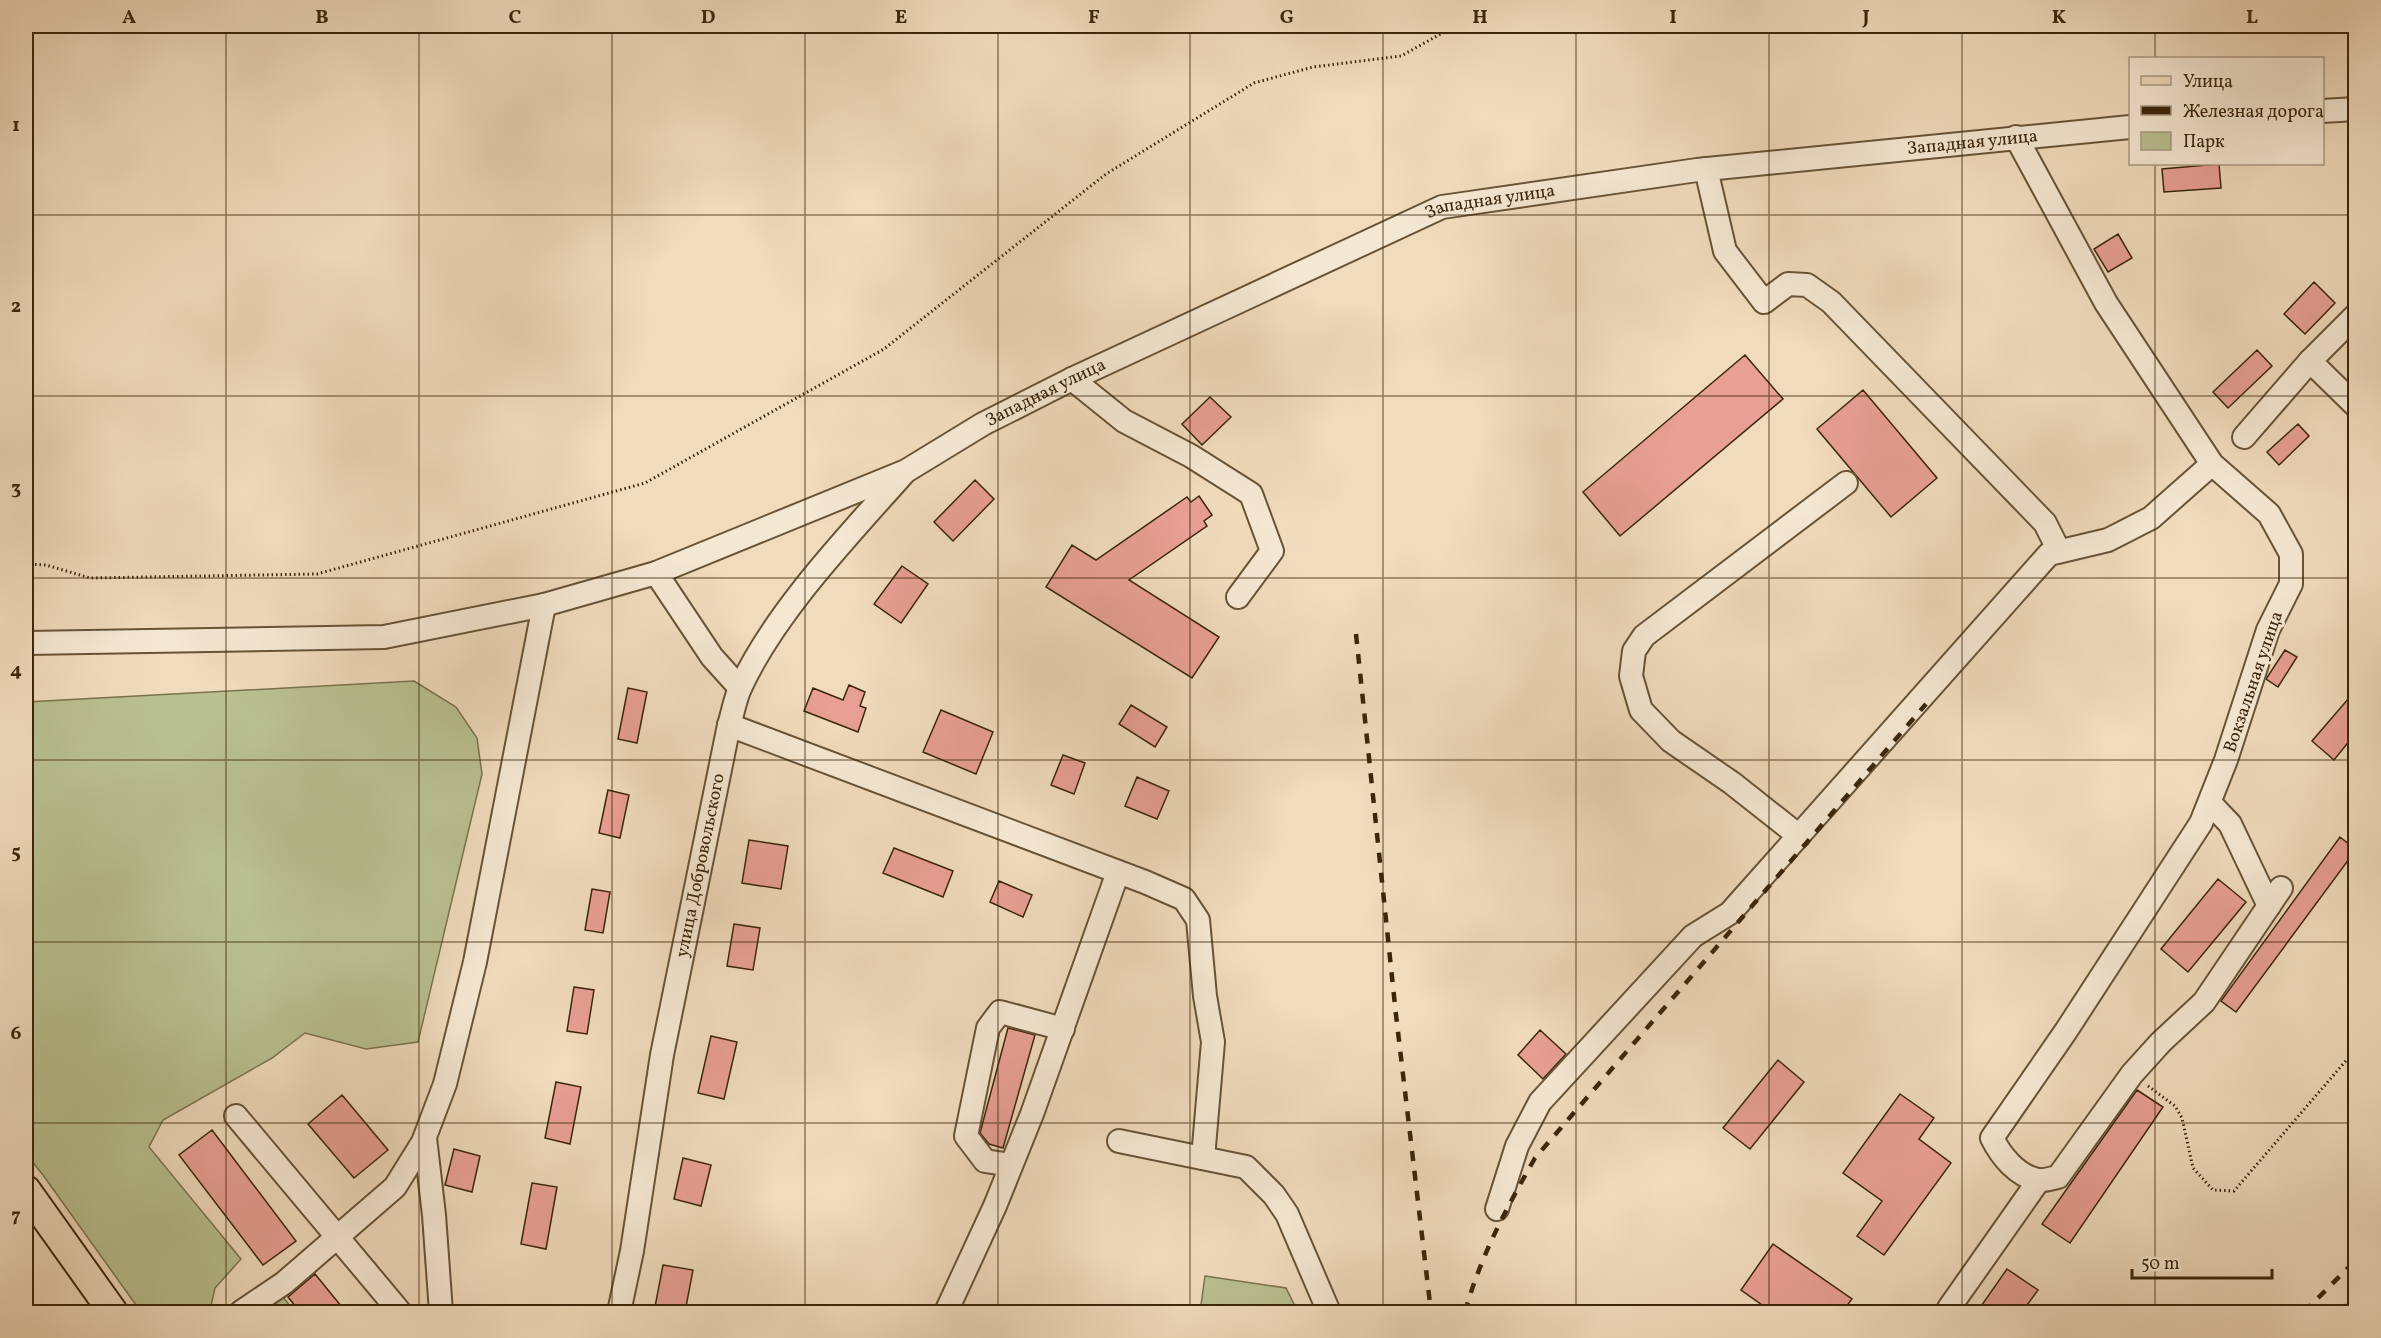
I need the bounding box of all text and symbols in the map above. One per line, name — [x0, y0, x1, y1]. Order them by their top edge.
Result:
text: A — [122, 4, 136, 32]
text: B — [315, 4, 329, 32]
text: C — [509, 4, 522, 32]
text: D — [701, 4, 715, 32]
text: E — [895, 4, 907, 32]
text: F — [1088, 4, 1100, 32]
text: G — [1280, 4, 1294, 32]
text: H — [1472, 4, 1488, 32]
text: I — [1669, 4, 1677, 32]
text: J — [1861, 4, 1870, 32]
text: K — [2052, 4, 2067, 32]
text: L — [2246, 4, 2258, 32]
legend — [2129, 57, 2324, 165]
text: Улица — [2183, 70, 2233, 95]
text: Железная дорога — [2183, 100, 2324, 125]
text: 1 — [12, 112, 20, 140]
street label: Западная улица — [1906, 124, 2039, 162]
text: Парк — [2183, 130, 2225, 155]
street label: Западная улица — [1421, 178, 1557, 226]
text: 2 — [11, 293, 21, 321]
street label: Западная улица — [981, 352, 1110, 433]
text: 3 — [11, 475, 21, 503]
street label: Вокзальная улица — [2218, 608, 2290, 756]
text: 4 — [10, 657, 22, 685]
street label: улица Добровольского — [670, 771, 731, 960]
text: 5 — [11, 839, 21, 867]
text: 6 — [11, 1020, 22, 1048]
text: 7 — [11, 1202, 21, 1230]
scale bar — [2132, 1242, 2272, 1280]
text: 50 m — [2141, 1252, 2180, 1277]

